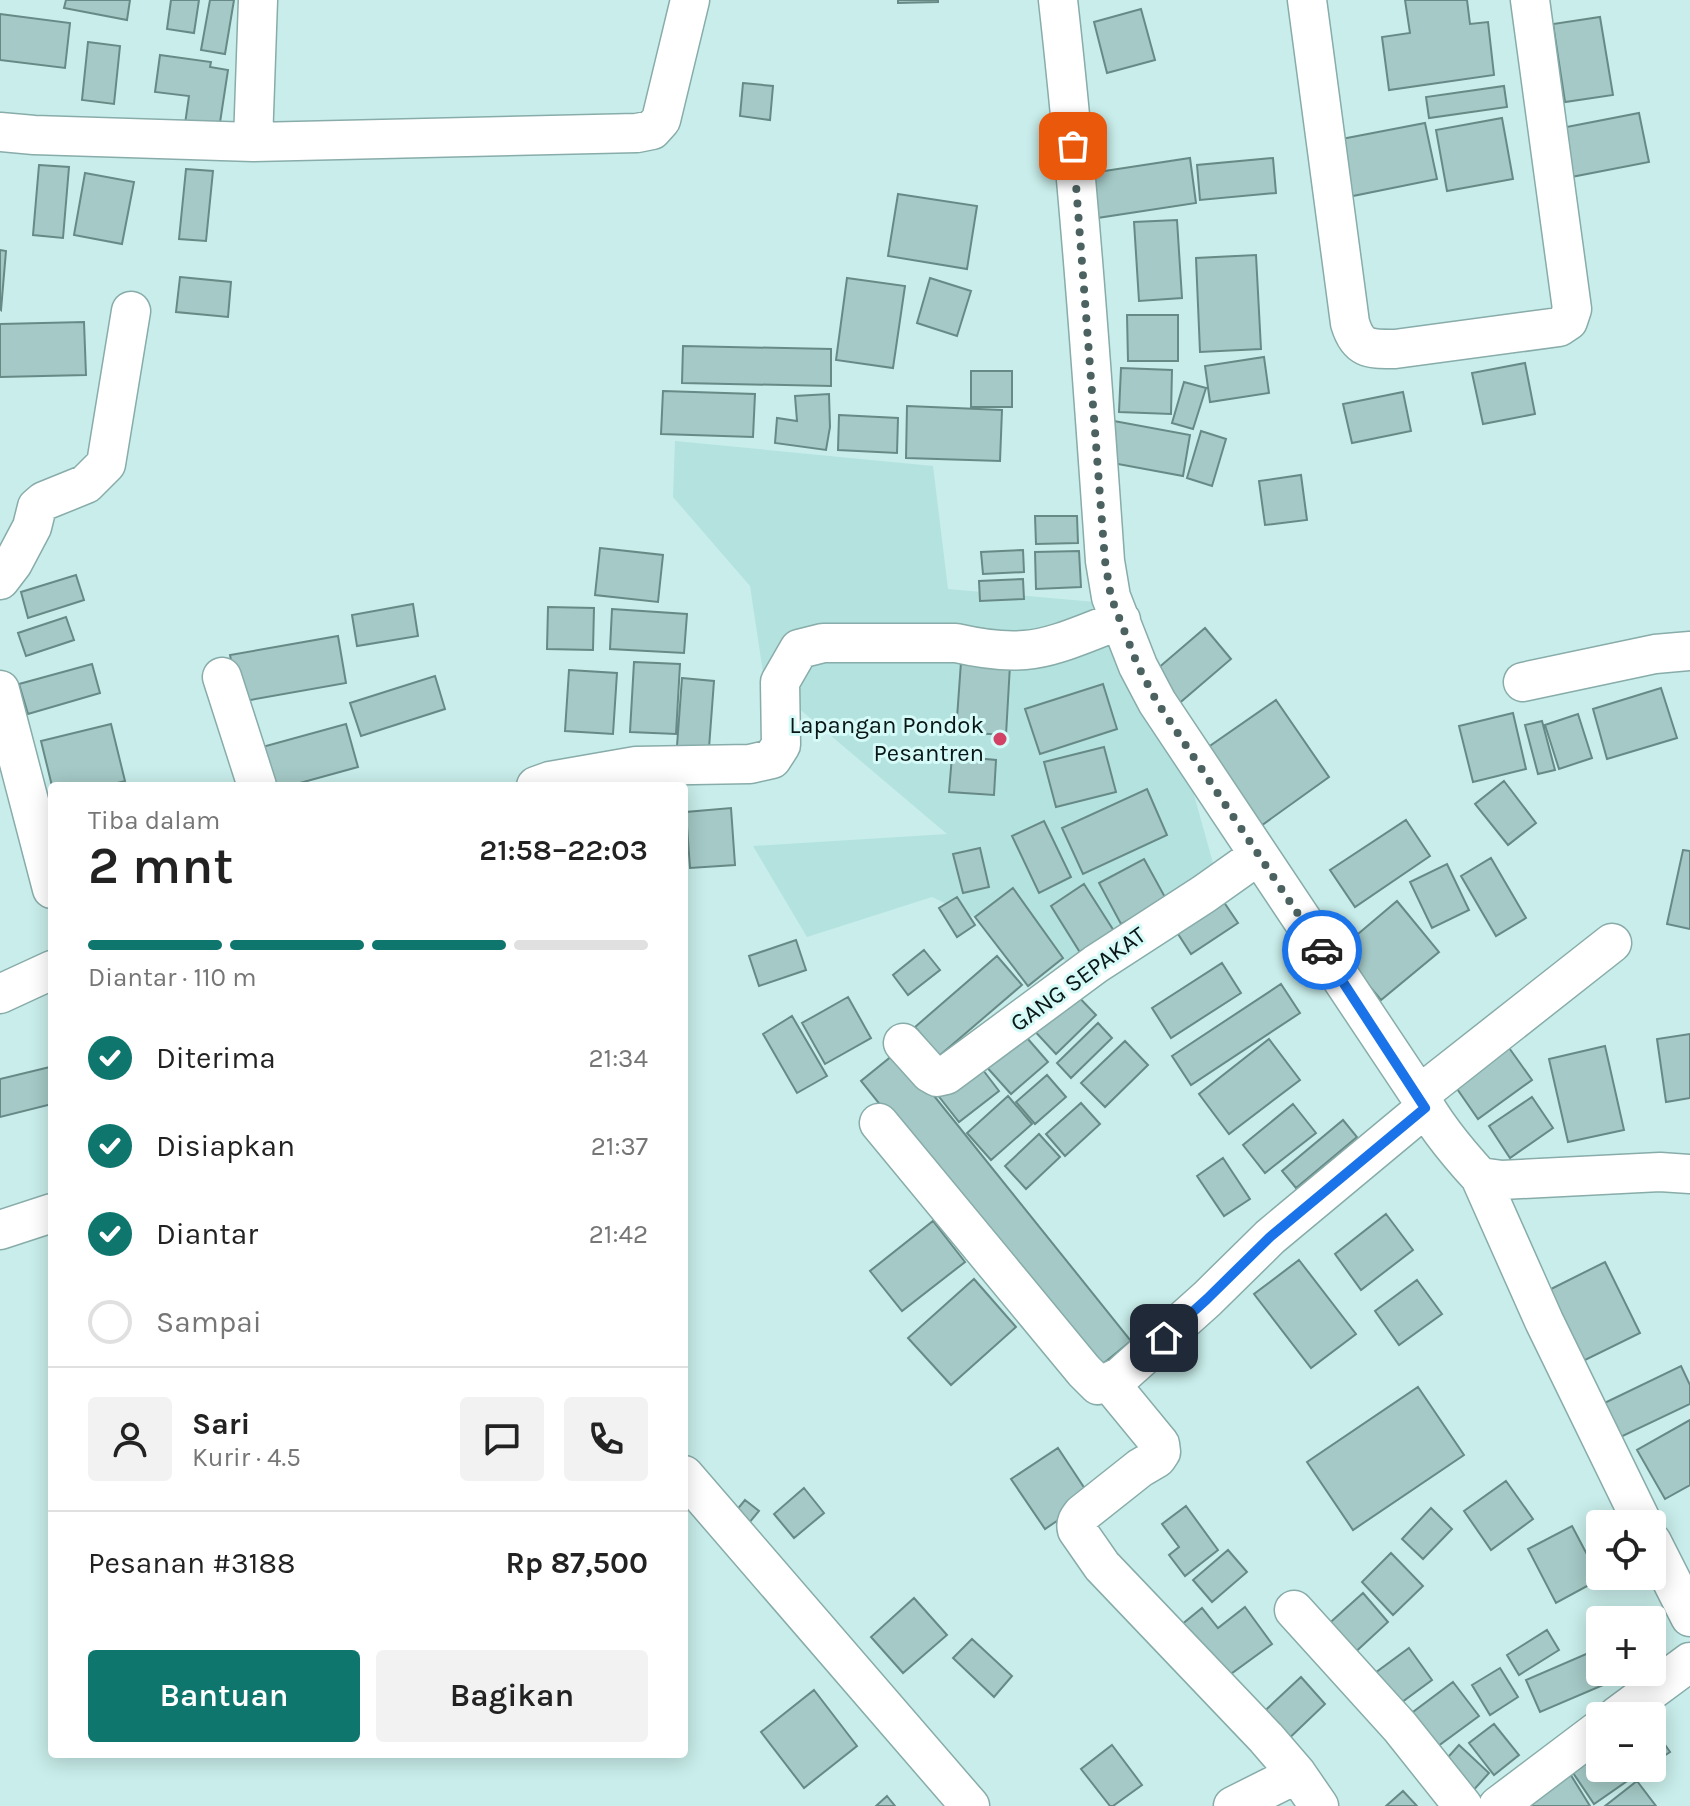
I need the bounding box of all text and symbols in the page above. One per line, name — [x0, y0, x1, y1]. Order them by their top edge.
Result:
pin — [1039, 112, 1107, 180]
icon: bag — [1051, 124, 1095, 168]
place label: Lapangan Pondok Pesantren — [789, 711, 984, 767]
marker: Lapangan Pondok Pesantren — [991, 730, 1009, 748]
text: Tiba dalam — [88, 805, 220, 836]
text: 21:58–22:03 — [479, 832, 648, 868]
text: 2 mnt — [88, 835, 234, 896]
courier — [1282, 910, 1362, 990]
street label: GANG SEPAKAT — [1005, 921, 1151, 1037]
icon: car — [1300, 928, 1344, 972]
text: Diantar · 110 m — [88, 962, 257, 993]
icon: check — [88, 1036, 132, 1080]
text: Diterima — [156, 1040, 276, 1076]
text: 21:34 — [588, 1043, 648, 1074]
icon: check — [88, 1124, 132, 1168]
text: Disiapkan — [156, 1128, 295, 1164]
text: 21:37 — [591, 1131, 648, 1162]
icon: check — [88, 1212, 132, 1256]
text: Diantar — [156, 1216, 258, 1252]
text: 21:42 — [589, 1219, 648, 1250]
text: Sampai — [156, 1304, 262, 1340]
pin — [1130, 1304, 1198, 1372]
icon: home — [1142, 1316, 1186, 1360]
button: person — [88, 1397, 172, 1481]
button: chat — [460, 1397, 544, 1481]
button: phone — [564, 1397, 648, 1481]
text: Sari — [192, 1406, 250, 1442]
text: Kurir · 4.5 — [192, 1442, 301, 1473]
map controls — [1586, 1510, 1666, 1782]
button: locate — [1586, 1510, 1666, 1590]
text: Pesanan #3188 — [88, 1545, 295, 1581]
text: Rp 87,500 — [505, 1545, 648, 1581]
button: + — [1586, 1606, 1666, 1686]
button: Bantuan — [88, 1650, 360, 1742]
button: Bagikan — [376, 1650, 648, 1742]
button: − — [1586, 1702, 1666, 1782]

